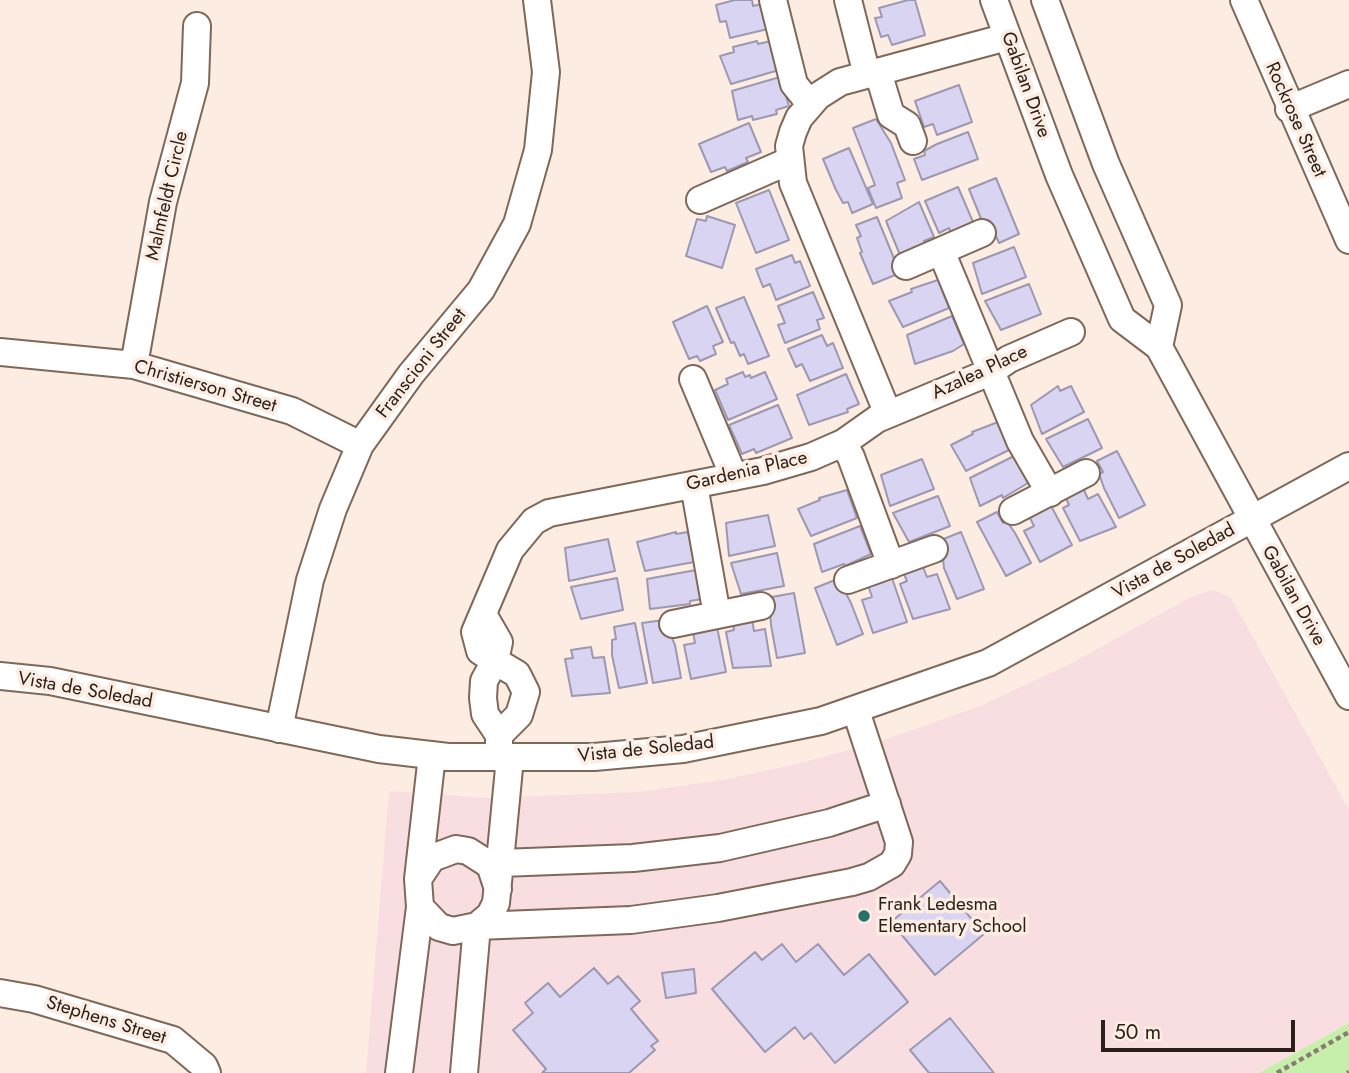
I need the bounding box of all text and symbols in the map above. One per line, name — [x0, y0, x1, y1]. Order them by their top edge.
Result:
street label: Gabilan Drive — [995, 29, 1055, 141]
street label: Rockrose Street — [1259, 59, 1331, 181]
street label: Malmfeldt Circle — [142, 129, 194, 263]
street label: Franscioni Street — [372, 305, 472, 423]
street label: Azalea Place — [928, 341, 1032, 405]
street label: Christierson Street — [131, 356, 279, 418]
street label: Gardenia Place — [684, 447, 810, 497]
street label: Vista de Soledad — [1109, 519, 1239, 605]
street label: Gabilan Drive — [1256, 542, 1330, 650]
street label: Vista de Soledad — [16, 668, 154, 714]
street label: Vista de Soledad — [577, 732, 715, 768]
place label: Frank Ledesma Elementary School — [878, 894, 1027, 938]
marker: Frank Ledesma Elementary School — [856, 908, 872, 924]
street label: Stephens Street — [43, 992, 169, 1050]
scale bar — [1104, 1006, 1298, 1050]
text: 50 m — [1114, 1017, 1161, 1047]

